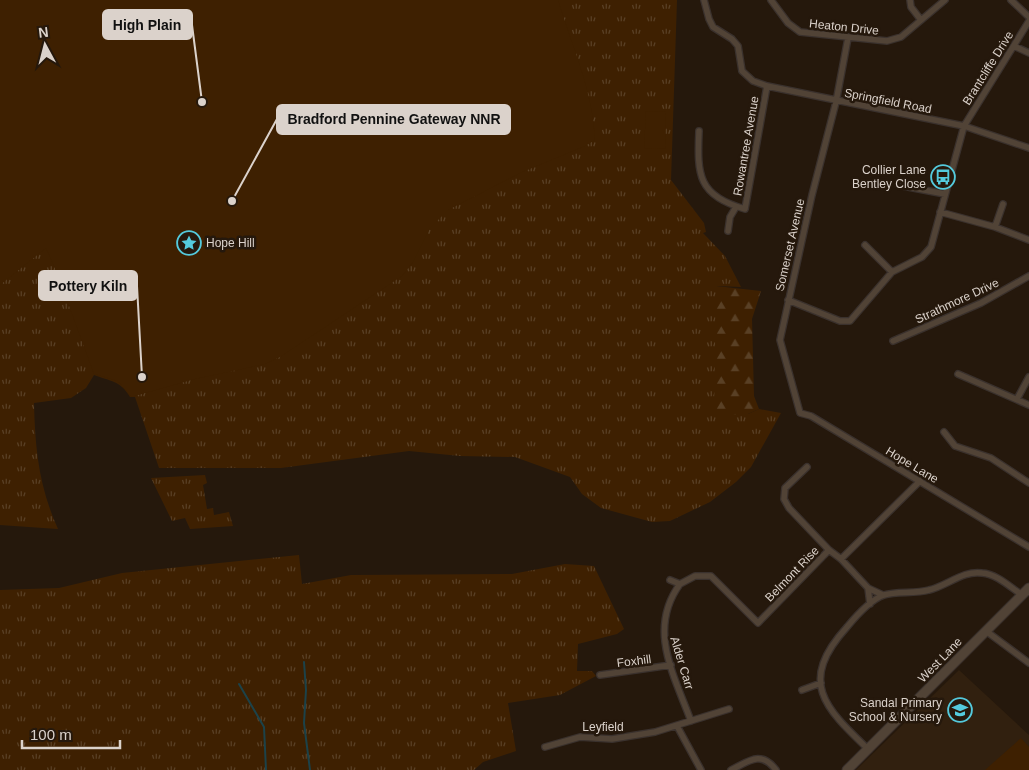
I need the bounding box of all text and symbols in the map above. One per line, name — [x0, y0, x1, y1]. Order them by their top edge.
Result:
callout: High Plain — [103, 10, 192, 39]
street label: Heaton Drive — [808, 16, 880, 38]
text: High Plain — [113, 17, 181, 33]
north arrow — [20, 20, 70, 70]
text: N — [37, 24, 49, 41]
street label: Brantcliffe Drive — [960, 28, 1016, 108]
street label: Springfield Road — [843, 86, 933, 116]
street label: Rowantree Avenue — [730, 95, 762, 197]
callout: Bradford Pennine Gateway NNR — [277, 105, 510, 134]
text: Bradford Pennine Gateway NNR — [287, 111, 501, 127]
place label: Collier Lane Bentley Close — [852, 163, 926, 191]
bus stop icon: Collier Lane Bentley Close — [930, 164, 956, 190]
street label: Somerset Avenue — [773, 197, 808, 293]
place icon: Hope Hill — [176, 230, 202, 256]
place label: Hope Hill — [206, 236, 255, 250]
callout: Pottery Kiln — [39, 271, 137, 300]
street label: Strathmore Drive — [913, 275, 1001, 327]
text: Pottery Kiln — [49, 278, 127, 294]
street label: Hope Lane — [883, 444, 941, 486]
street label: Belmont Rise — [762, 543, 822, 605]
street label: West Lane — [915, 634, 965, 685]
street label: Alder Carr — [667, 635, 697, 691]
street label: Foxhill — [616, 652, 652, 670]
place label: Sandal Primary School & Nursery — [849, 696, 942, 724]
school or university icon: Sandal Primary School & Nursery — [947, 697, 973, 723]
scale bar — [22, 718, 120, 750]
street label: Leyfield — [582, 720, 624, 734]
text: 100 m — [30, 726, 72, 743]

